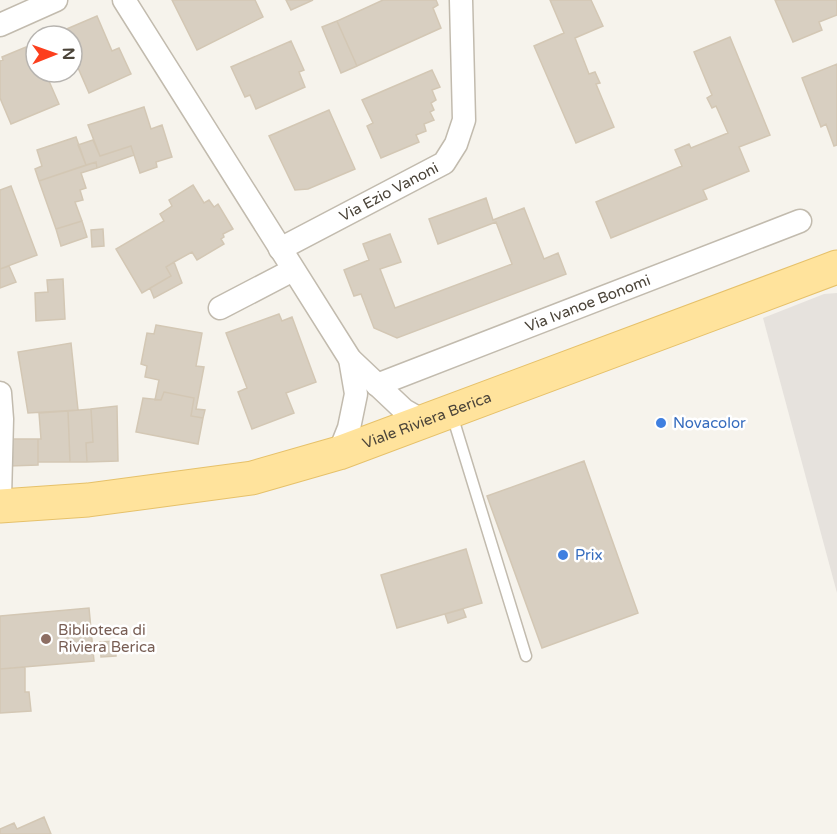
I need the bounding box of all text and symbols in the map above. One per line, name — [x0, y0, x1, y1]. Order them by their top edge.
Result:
north arrow — [24, 24, 84, 84]
text: N — [58, 47, 78, 60]
street label: Via Ezio Vanoni — [336, 159, 442, 225]
street label: Via Ivanoe Bonomi — [523, 271, 653, 336]
street label: Viale Riviera Berica — [360, 388, 494, 452]
place label: Novacolor — [673, 414, 746, 432]
marker: Novacolor — [654, 416, 668, 430]
place label: Prix — [575, 546, 603, 564]
marker: Prix — [556, 548, 570, 562]
place label: Biblioteca di Riviera Berica — [58, 621, 155, 656]
marker: Biblioteca di Riviera Berica — [39, 632, 53, 646]

